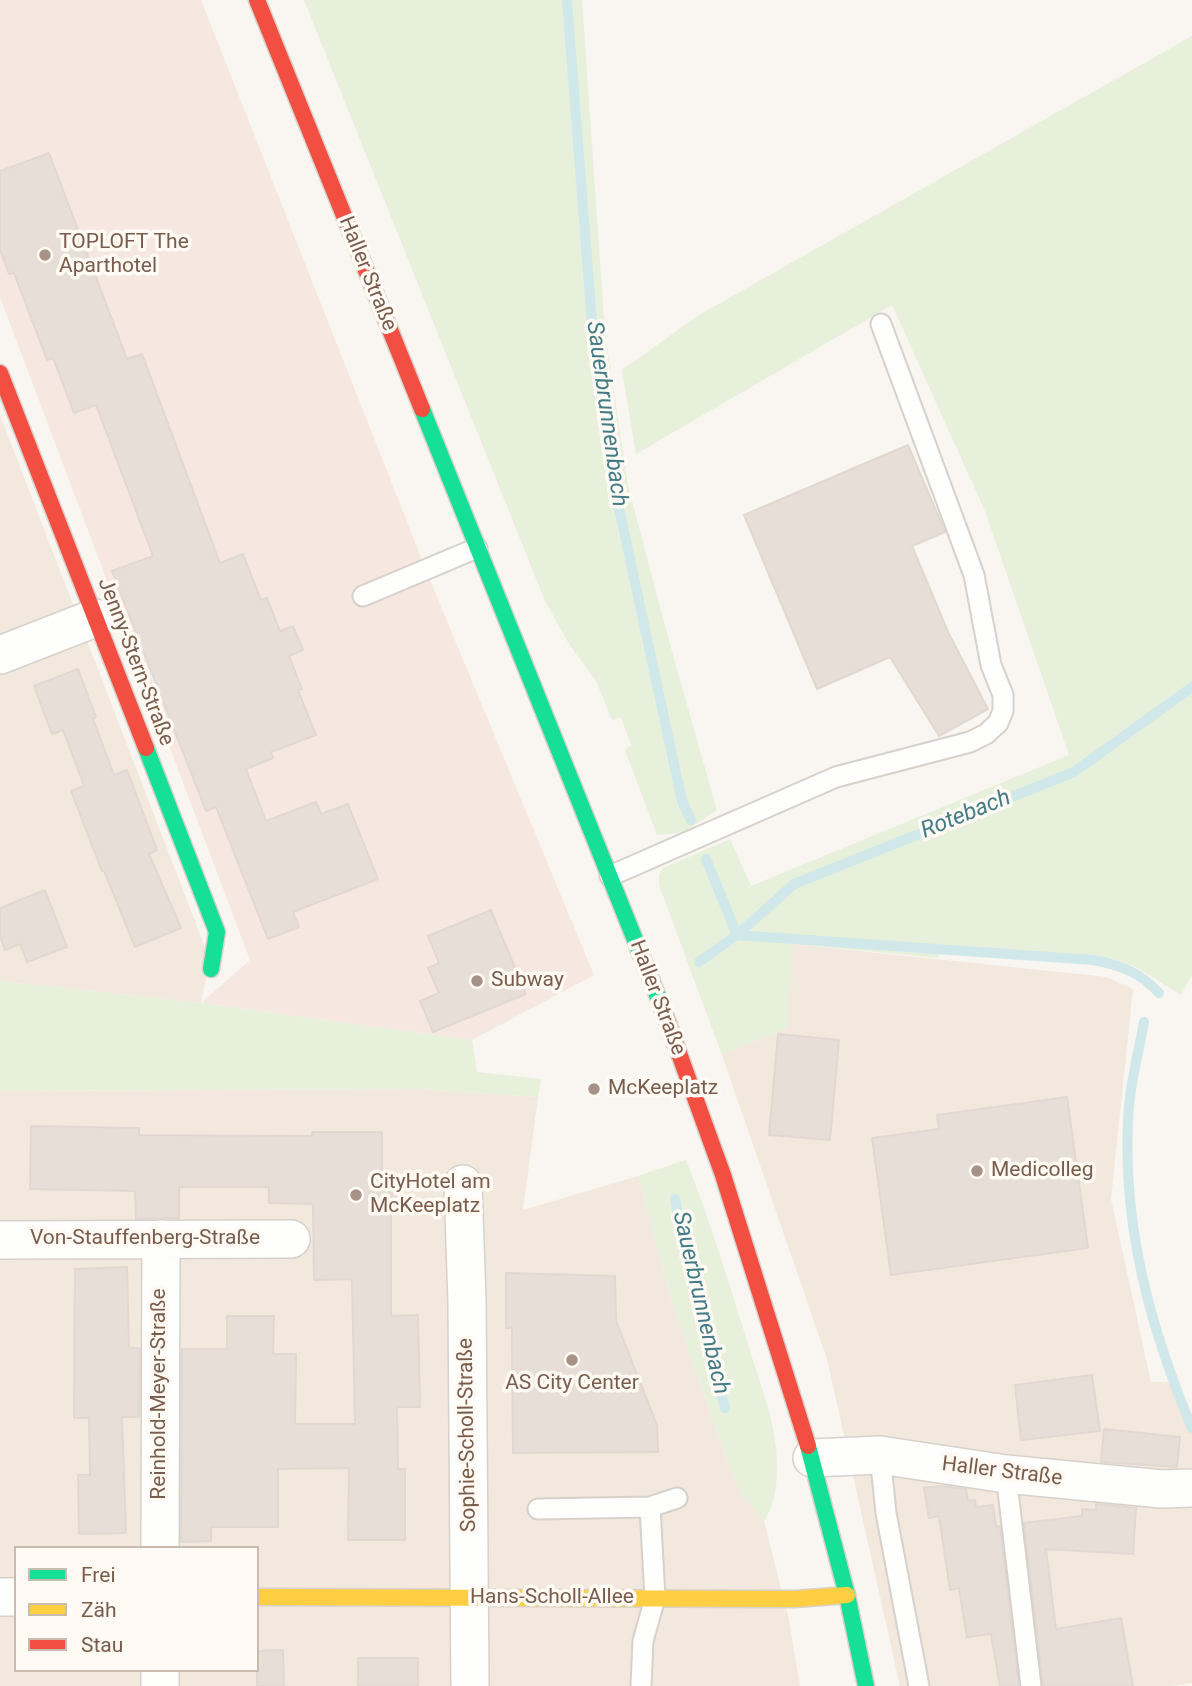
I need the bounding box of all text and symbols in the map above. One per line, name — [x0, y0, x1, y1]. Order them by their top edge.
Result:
street label: Haller Straße — [333, 213, 401, 335]
place label: TOPLOFT The Aparthotel — [59, 230, 189, 280]
marker: TOPLOFT The Aparthotel — [37, 247, 53, 263]
water label: Sauerbrunnenbach — [579, 320, 633, 508]
street label: Jenny-Stern-Straße — [91, 575, 179, 749]
water label: Rotebach — [917, 785, 1015, 845]
street label: Haller Straße — [624, 937, 690, 1059]
place label: Subway — [491, 968, 564, 994]
marker: Subway — [469, 973, 485, 989]
place label: McKeeplatz — [608, 1076, 718, 1102]
marker: McKeeplatz — [586, 1081, 602, 1097]
place label: Medicolleg — [991, 1158, 1094, 1184]
marker: Medicolleg — [969, 1163, 985, 1179]
place label: CityHotel am McKeeplatz — [370, 1170, 491, 1220]
marker: CityHotel am McKeeplatz — [348, 1187, 364, 1203]
water label: Sauerbrunnenbach — [666, 1209, 734, 1397]
street label: Von-Stauffenberg-Straße — [30, 1226, 260, 1252]
street label: Reinhold-Meyer-Straße — [147, 1288, 173, 1500]
street label: Sophie-Scholl-Straße — [454, 1338, 482, 1532]
marker: AS City Center — [564, 1352, 580, 1368]
place label: AS City Center — [505, 1371, 639, 1397]
street label: Haller Straße — [940, 1452, 1064, 1492]
legend — [14, 1546, 259, 1672]
text: Frei — [81, 1563, 116, 1587]
street label: Hans-Scholl-Allee — [470, 1585, 634, 1611]
text: Zäh — [81, 1598, 117, 1622]
text: Stau — [81, 1633, 123, 1657]

